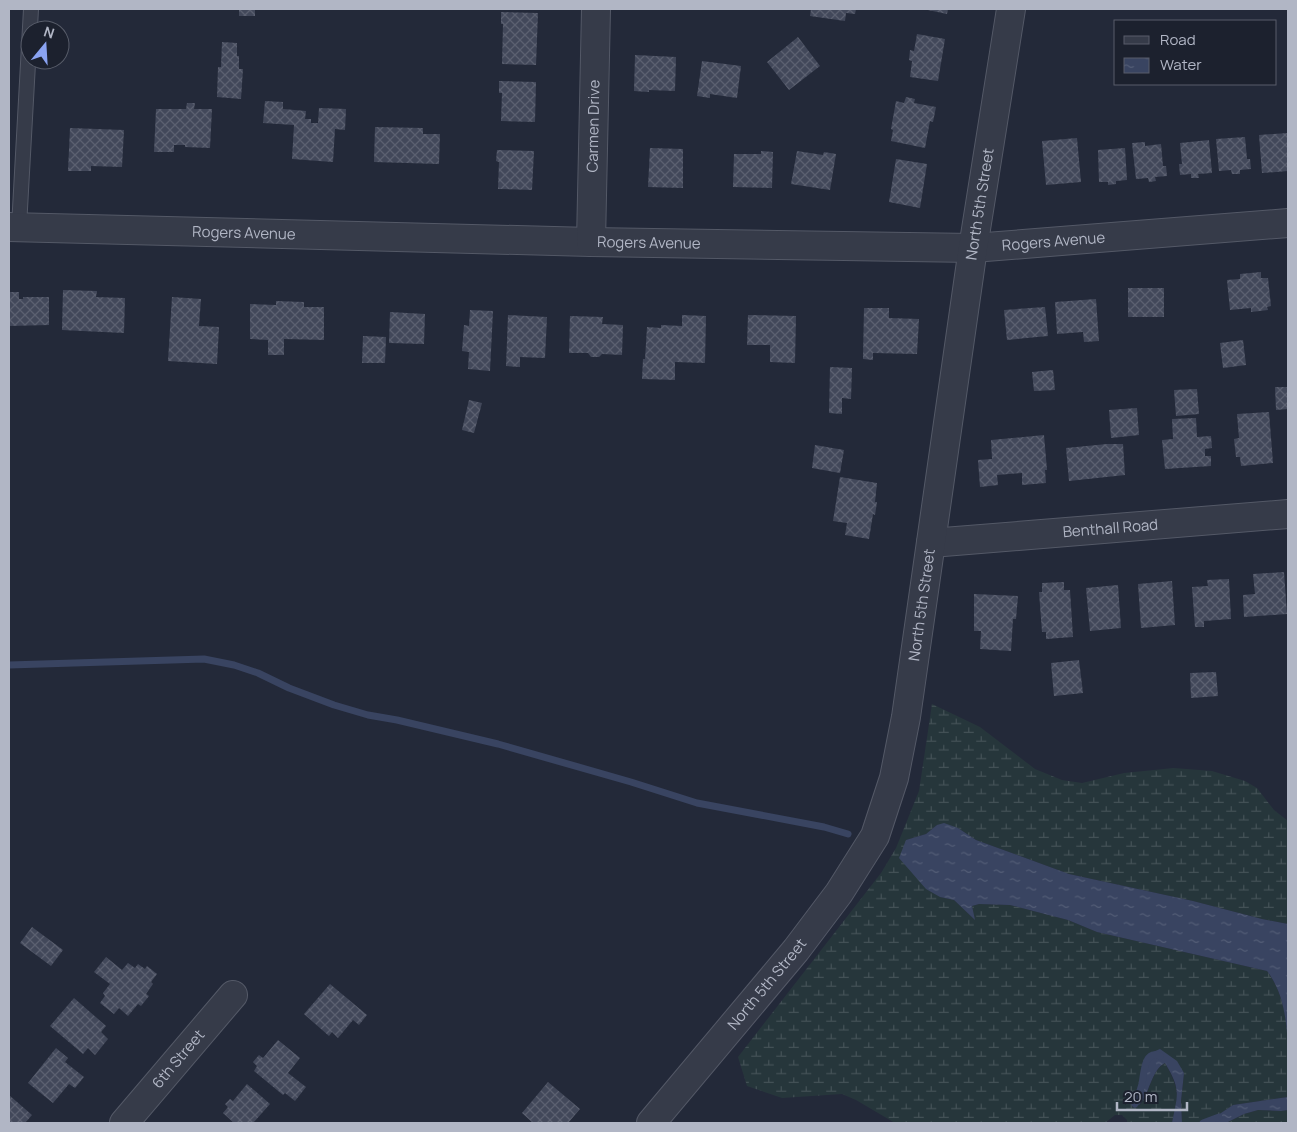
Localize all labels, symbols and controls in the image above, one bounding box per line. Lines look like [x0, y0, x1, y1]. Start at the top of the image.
north arrow [20, 20, 70, 70]
legend [1114, 20, 1277, 85]
text: N [41, 22, 57, 43]
text: Road [1160, 29, 1196, 50]
text: Water [1160, 54, 1202, 75]
street label: Carmen Drive [581, 79, 604, 173]
street label: North 5th Street [960, 146, 999, 261]
street label: Rogers Avenue [192, 221, 296, 244]
street label: Rogers Avenue [1001, 227, 1106, 256]
street label: Rogers Avenue [597, 231, 701, 254]
street label: Benthall Road [1062, 514, 1159, 542]
street label: North 5th Street [903, 547, 940, 662]
street label: North 5th Street [722, 934, 811, 1034]
street label: 6th Street [147, 1025, 209, 1093]
scale bar [1117, 1080, 1187, 1112]
text: 20 m [1124, 1086, 1157, 1107]

